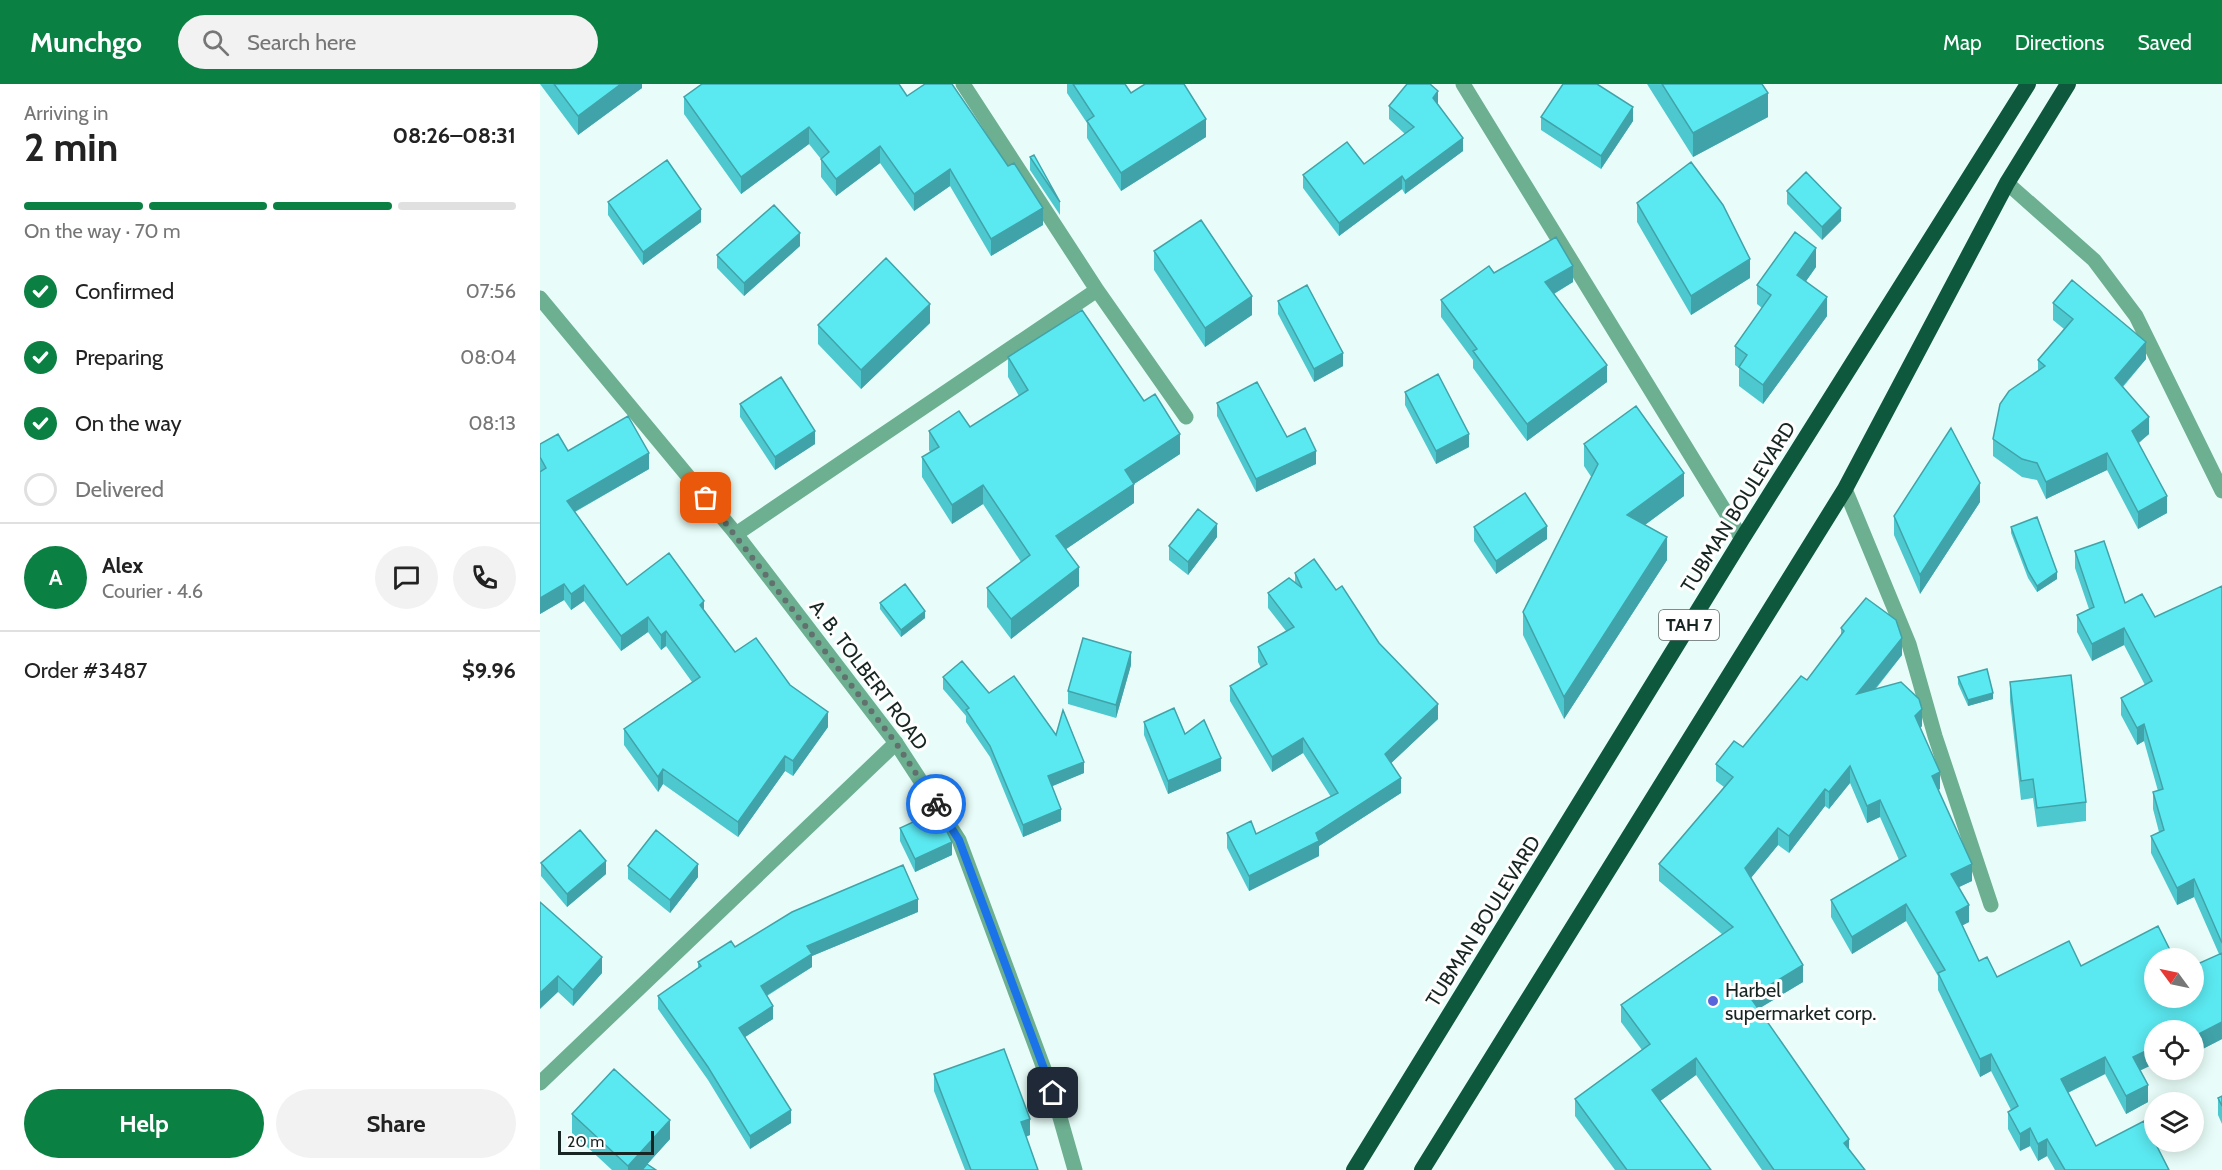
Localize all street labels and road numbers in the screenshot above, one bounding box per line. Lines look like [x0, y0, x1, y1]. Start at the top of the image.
street label: TUBMAN BOULEVARD [1676, 417, 1800, 597]
street label: A. B. TOLBERT ROAD [805, 595, 933, 755]
road number: TAH 7 [1659, 610, 1719, 640]
street label: TUBMAN BOULEVARD [1421, 831, 1545, 1011]

